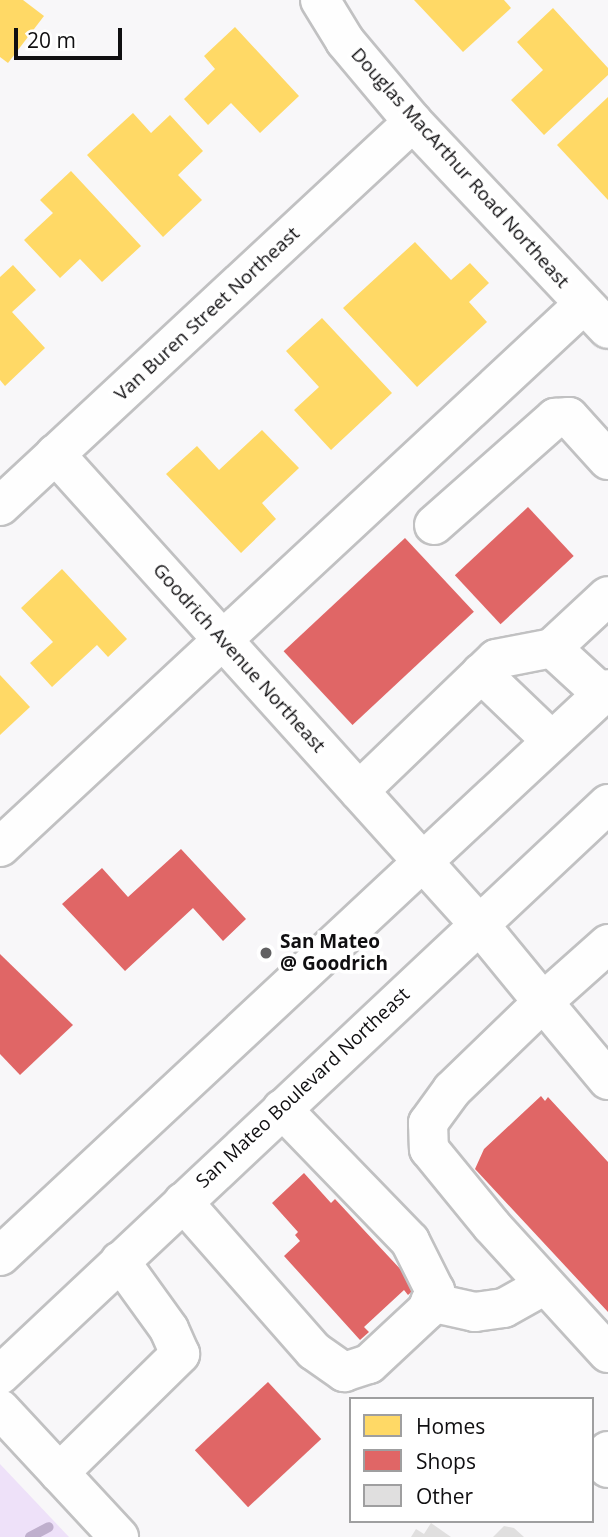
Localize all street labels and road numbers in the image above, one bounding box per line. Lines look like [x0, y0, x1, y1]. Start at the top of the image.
street label: Douglas MacArthur Road Northeast [346, 43, 574, 293]
street label: Van Buren Street Northeast [110, 222, 304, 406]
street label: Goodrich Avenue Northeast [148, 559, 330, 757]
street label: San Mateo Boulevard Northeast [192, 983, 414, 1193]

